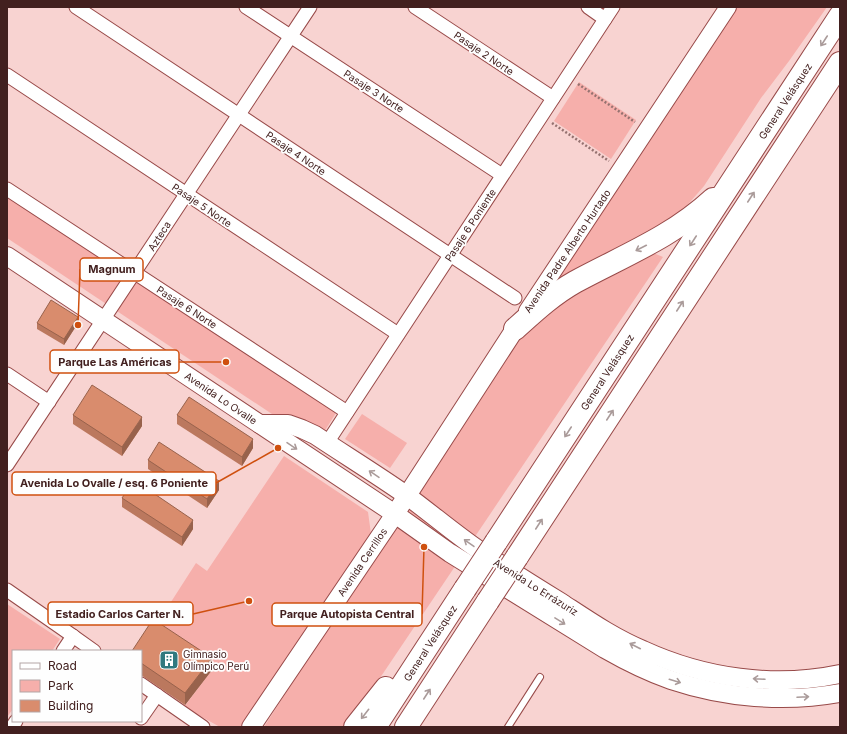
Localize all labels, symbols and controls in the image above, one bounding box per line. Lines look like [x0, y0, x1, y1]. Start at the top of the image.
street label: Pasaje 2 Norte [452, 29, 516, 77]
one-way arrow [820, 35, 828, 46]
street label: General Velásquez [756, 61, 814, 141]
street label: Pasaje 3 Norte [342, 67, 407, 115]
street label: Pasaje 4 Norte [264, 129, 328, 178]
street label: Pasaje 5 Norte [170, 181, 234, 229]
street label: Pasaje 6 Poniente [442, 186, 498, 264]
street label: Avenida Padre Alberto Hurtado [521, 187, 613, 315]
one-way arrow [748, 191, 756, 203]
street label: Azteca [145, 219, 173, 253]
one-way arrow [689, 235, 697, 246]
one-way arrow [635, 245, 647, 252]
callout: Magnum [80, 258, 143, 281]
text: Magnum [88, 262, 136, 276]
street label: Pasaje 6 Norte [155, 283, 220, 331]
one-way arrow [677, 300, 685, 312]
street label: General Velásquez [578, 332, 636, 412]
callout: Parque Las Américas [50, 350, 179, 373]
text: Parque Las Américas [58, 355, 172, 369]
street label: Avenida Lo Ovalle [183, 369, 259, 427]
one-way arrow [606, 409, 614, 421]
one-way arrow [564, 426, 572, 437]
one-way arrow [287, 441, 298, 450]
one-way arrow [369, 470, 380, 478]
callout: Avenida Lo Ovalle / esq. 6 Poniente [12, 472, 216, 495]
text: Avenida Lo Ovalle / esq. 6 Poniente [20, 476, 208, 490]
one-way arrow [535, 518, 543, 530]
street label: Avenida Cerrillos [335, 526, 389, 598]
one-way arrow [464, 539, 475, 547]
street label: Avenida Lo Errázuriz [492, 556, 580, 618]
callout: Estadio Carlos Carter N. [48, 602, 193, 625]
callout: Parque Autopista Central [272, 603, 422, 626]
street label: General Velásquez [401, 603, 459, 683]
text: Estadio Carlos Carter N. [55, 607, 185, 621]
text: Parque Autopista Central [280, 607, 414, 621]
one-way arrow [554, 618, 566, 626]
one-way arrow [629, 642, 641, 649]
place label: Gimnasio Olímpico Perú [183, 648, 249, 672]
building icon: Gimnasio Olímpico Perú [158, 649, 180, 671]
legend [12, 650, 142, 722]
text: Road [48, 658, 77, 673]
one-way arrow [753, 675, 766, 683]
text: Park [48, 678, 74, 693]
one-way arrow [668, 678, 681, 685]
one-way arrow [423, 689, 431, 700]
one-way arrow [796, 694, 809, 701]
text: Building [48, 698, 93, 713]
one-way arrow [360, 708, 369, 719]

